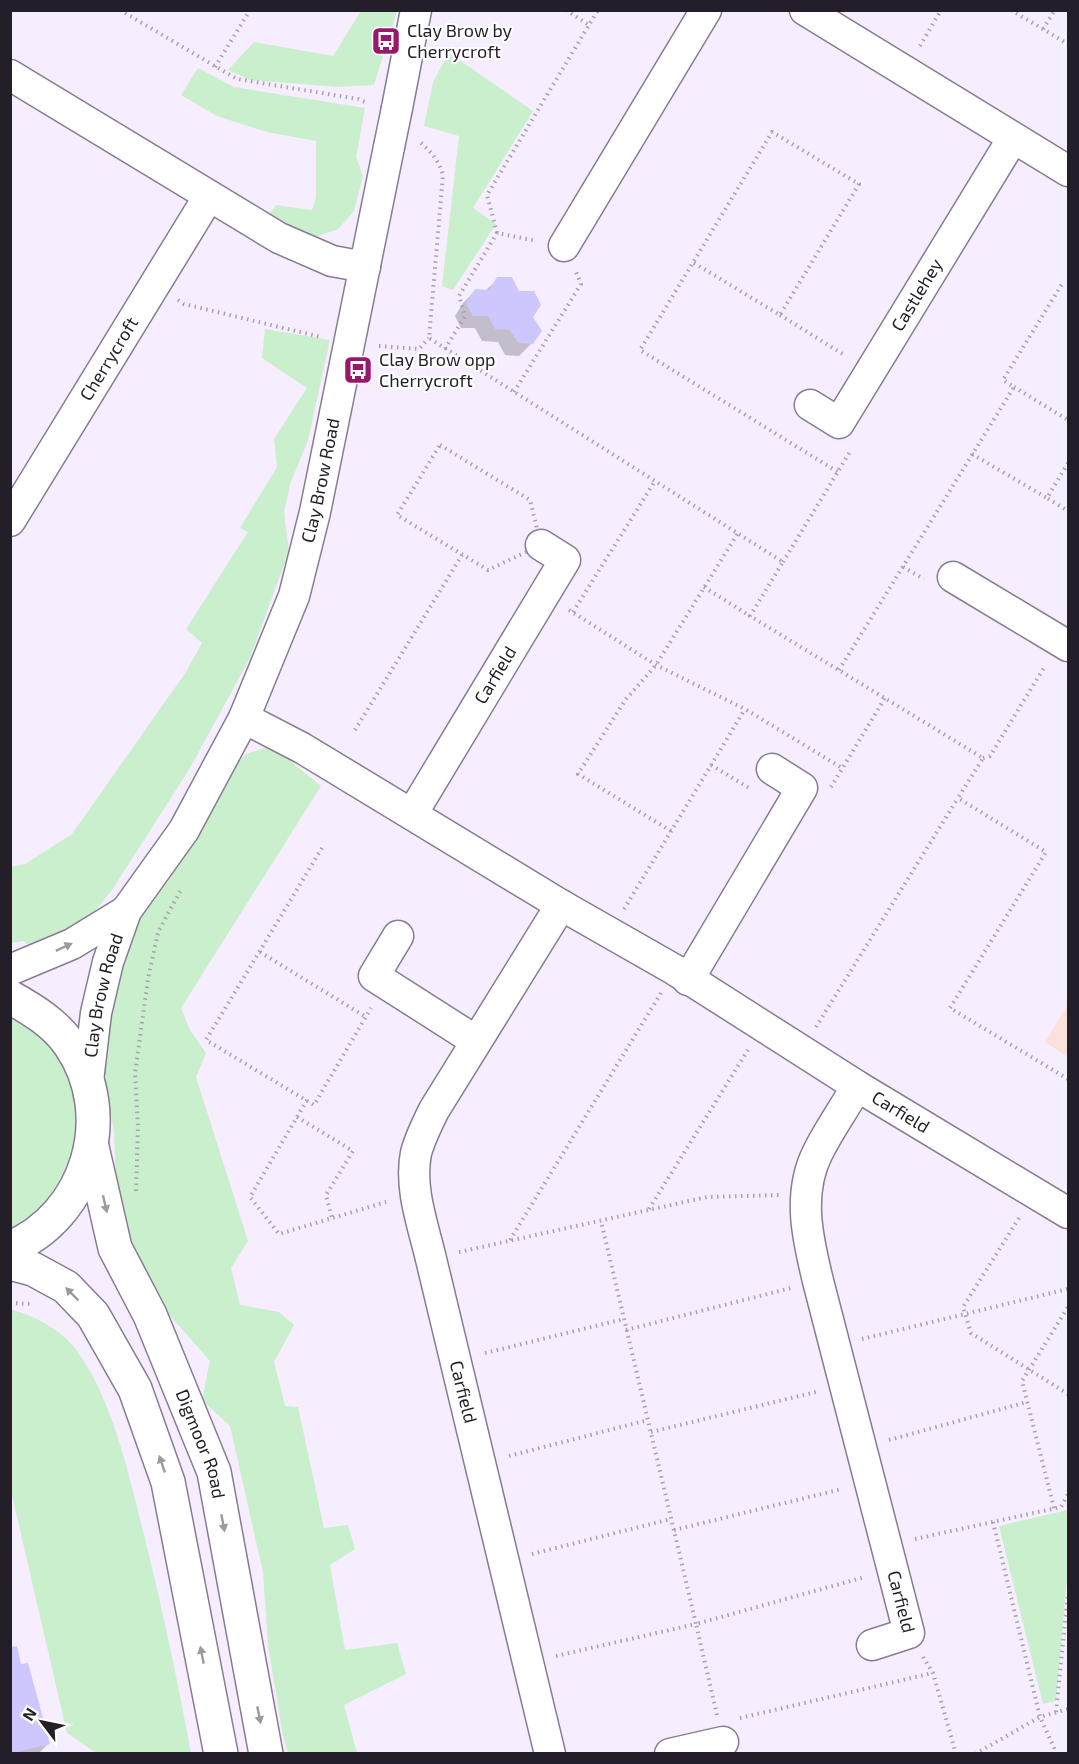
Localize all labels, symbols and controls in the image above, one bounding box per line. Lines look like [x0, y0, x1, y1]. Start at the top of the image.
place label: Clay Brow by Cherrycroft [407, 19, 513, 62]
bus stop icon: Clay Brow by Cherrycroft [370, 25, 402, 57]
street label: Castlehey [886, 254, 947, 335]
street label: Cherrycroft [74, 313, 142, 404]
place label: Clay Brow opp Cherrycroft [379, 348, 496, 391]
bus stop icon: Clay Brow opp Cherrycroft [342, 354, 374, 386]
street label: Clay Brow Road [296, 416, 344, 545]
street label: Carfield [469, 642, 521, 708]
street label: Clay Brow Road [79, 930, 127, 1059]
one-way arrow [56, 942, 73, 951]
street label: Carfield [868, 1085, 934, 1137]
one-way arrow [101, 1195, 110, 1214]
one-way arrow [65, 1287, 79, 1301]
street label: Carfield [446, 1358, 482, 1425]
street label: Digmoor Road [171, 1386, 231, 1500]
one-way arrow [156, 1455, 166, 1473]
one-way arrow [219, 1514, 228, 1533]
street label: Carfield [883, 1568, 921, 1635]
one-way arrow [197, 1645, 206, 1664]
north arrow [12, 1692, 72, 1752]
text: N [18, 1704, 40, 1724]
one-way arrow [255, 1706, 264, 1725]

